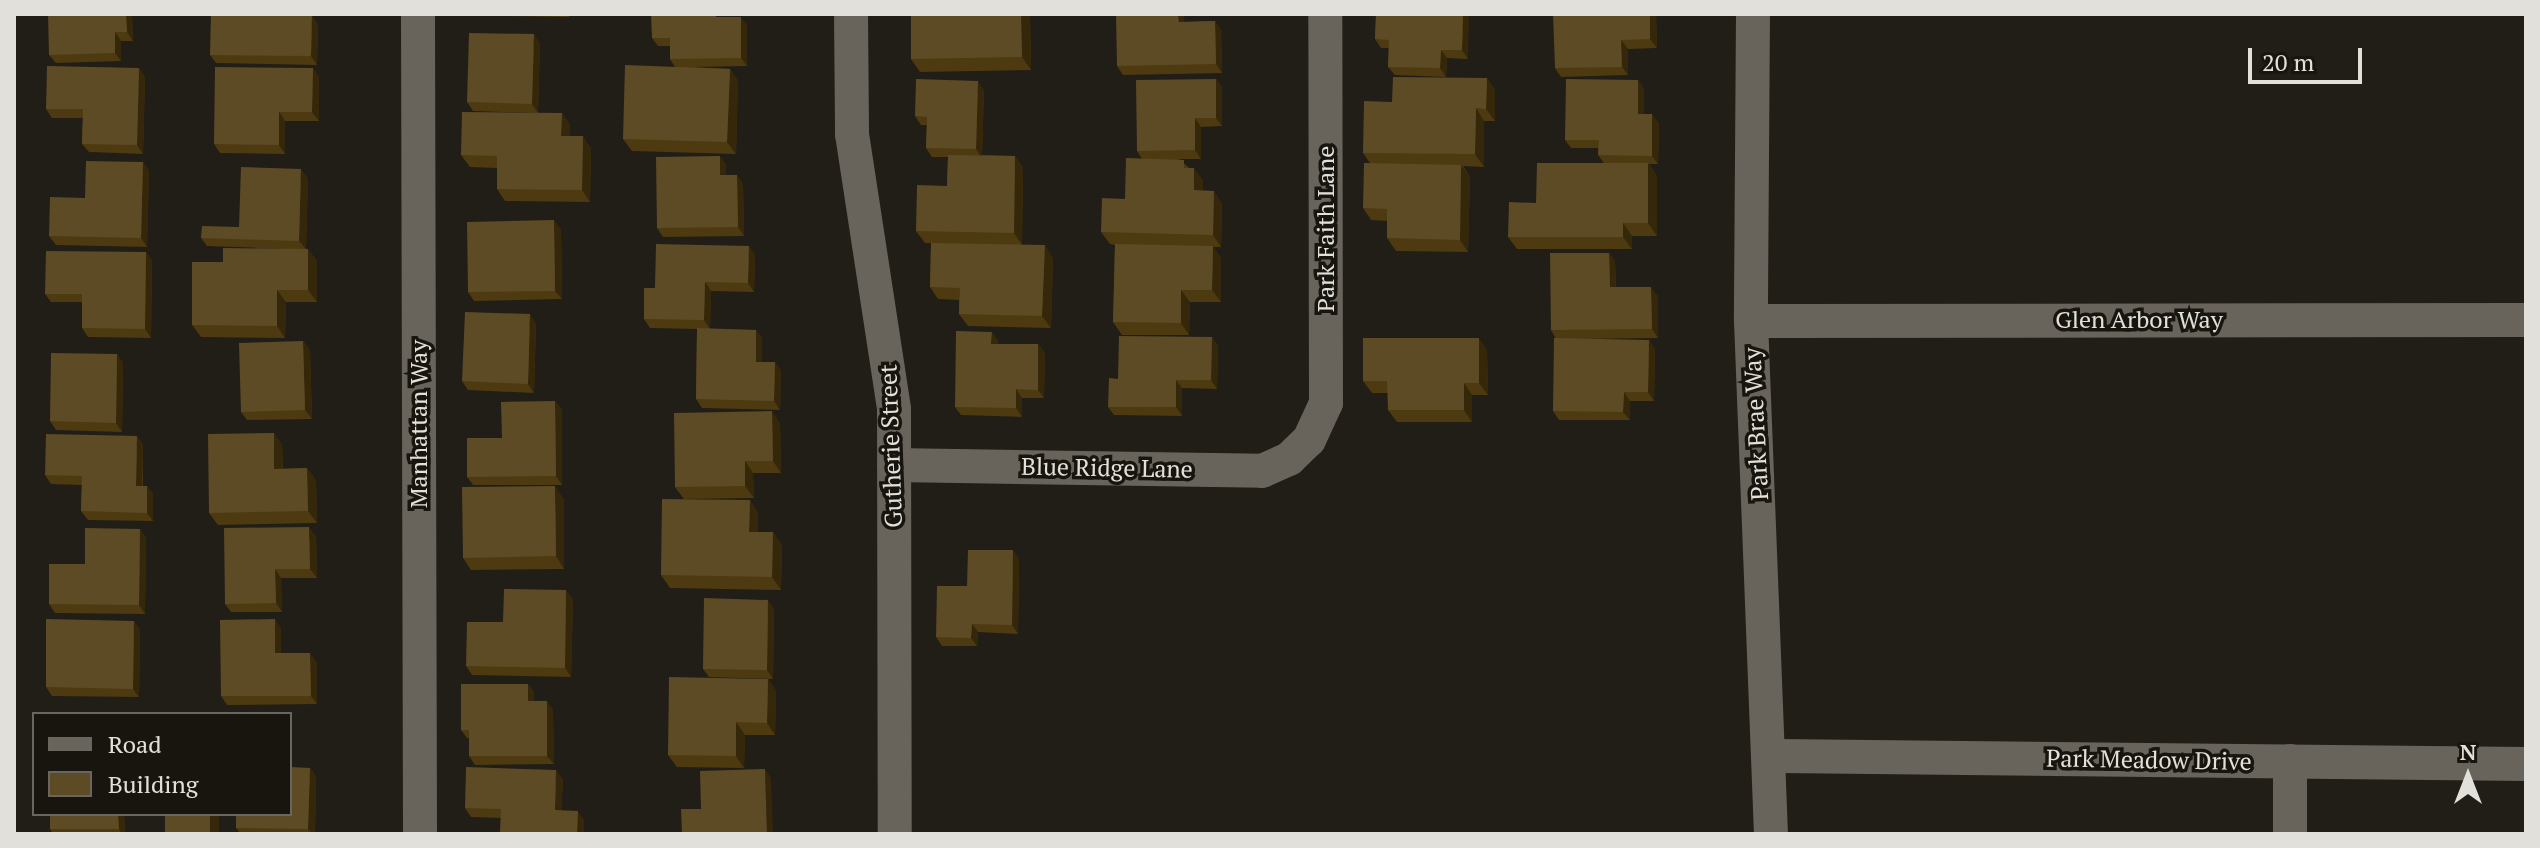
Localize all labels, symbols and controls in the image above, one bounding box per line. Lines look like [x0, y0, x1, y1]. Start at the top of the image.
scale bar [2252, 32, 2366, 82]
text: 20 m [2262, 46, 2314, 78]
street label: Park Faith Lane [1312, 146, 1340, 312]
street label: Glen Arbor Way [2055, 306, 2223, 334]
street label: Manhattan Way [405, 340, 433, 508]
street label: Park Brae Way [1738, 347, 1774, 501]
street label: Gutherie Street [874, 364, 908, 528]
street label: Blue Ridge Lane [1021, 452, 1193, 484]
legend [32, 712, 292, 816]
text: Road [108, 728, 162, 760]
north arrow [2428, 736, 2508, 816]
text: N [2460, 737, 2476, 766]
street label: Park Meadow Drive [2046, 744, 2252, 776]
text: Building [108, 768, 198, 800]

